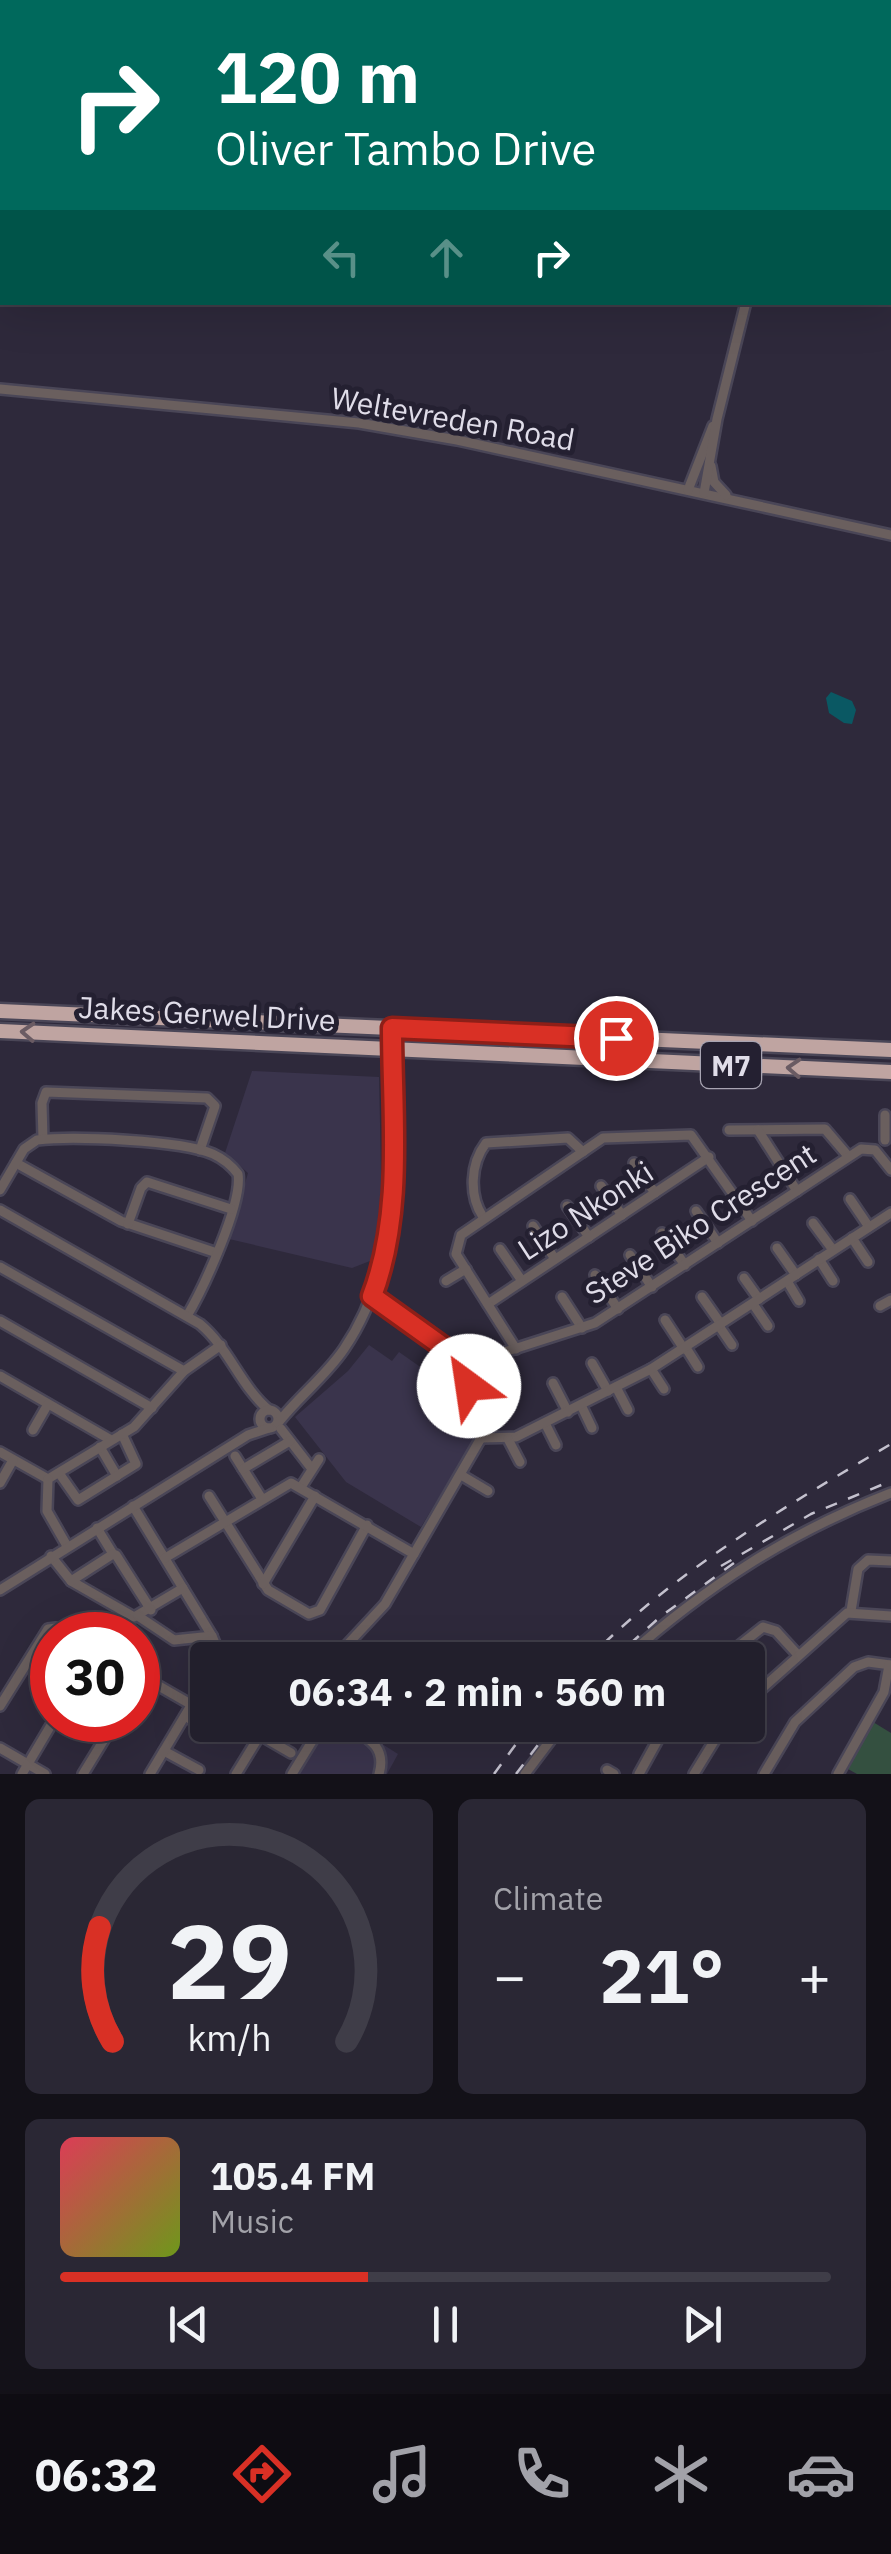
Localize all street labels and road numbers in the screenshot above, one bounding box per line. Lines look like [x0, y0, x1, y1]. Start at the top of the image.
street label: Weltevreden Road [328, 377, 578, 459]
street label: Jakes Gerwel Drive [77, 987, 337, 1039]
road number: M7 [701, 1042, 761, 1088]
street label: Steve Biko Crescent [577, 1134, 823, 1312]
street label: Lizo Nkonki [510, 1152, 660, 1268]

